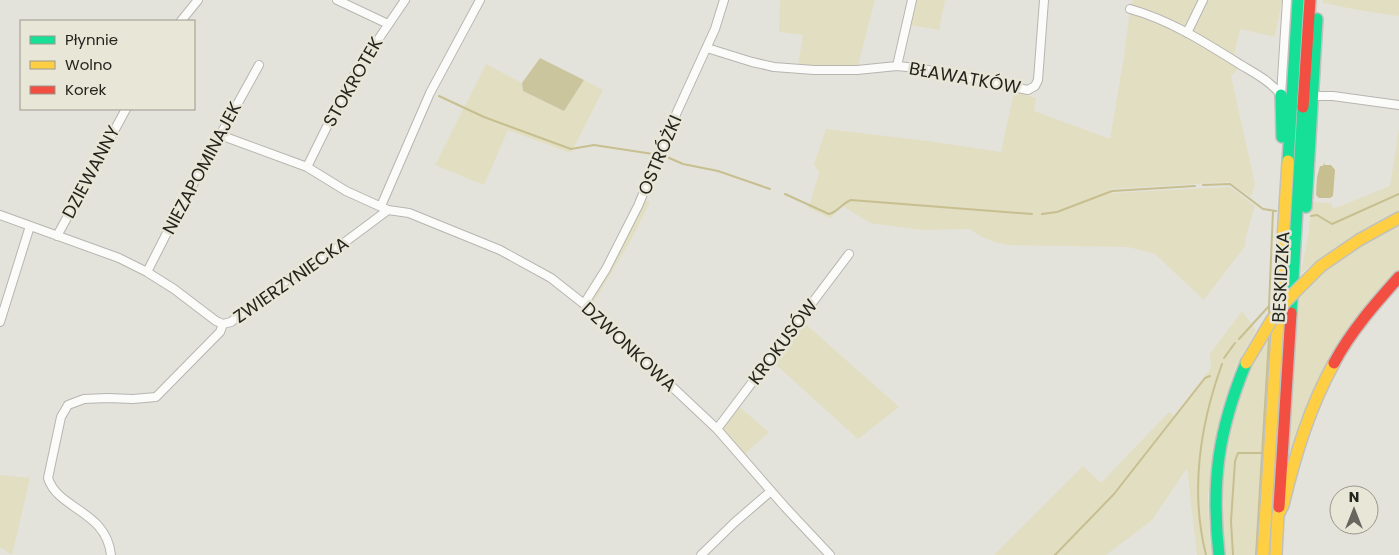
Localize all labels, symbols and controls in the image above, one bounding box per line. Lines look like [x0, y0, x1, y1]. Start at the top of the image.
legend [20, 20, 195, 110]
text: Płynnie [65, 29, 118, 50]
street label: STOKROTEK [317, 32, 389, 131]
text: Wolno [65, 54, 112, 75]
street label: BŁAWATKÓW [907, 55, 1023, 100]
text: Korek [65, 79, 106, 100]
street label: NIEZAPOMINAJEK [156, 97, 247, 239]
street label: OSTRÓŻKI [632, 111, 688, 199]
street label: DZIEWANNY [56, 121, 126, 223]
street label: ZWIERZYNIECKA [228, 231, 353, 329]
street label: BESKIDZKA [1266, 231, 1295, 323]
street label: KROKUSÓW [742, 293, 823, 390]
street label: DZWONKOWA [576, 296, 682, 397]
north arrow [1329, 485, 1379, 535]
text: N [1349, 487, 1359, 507]

